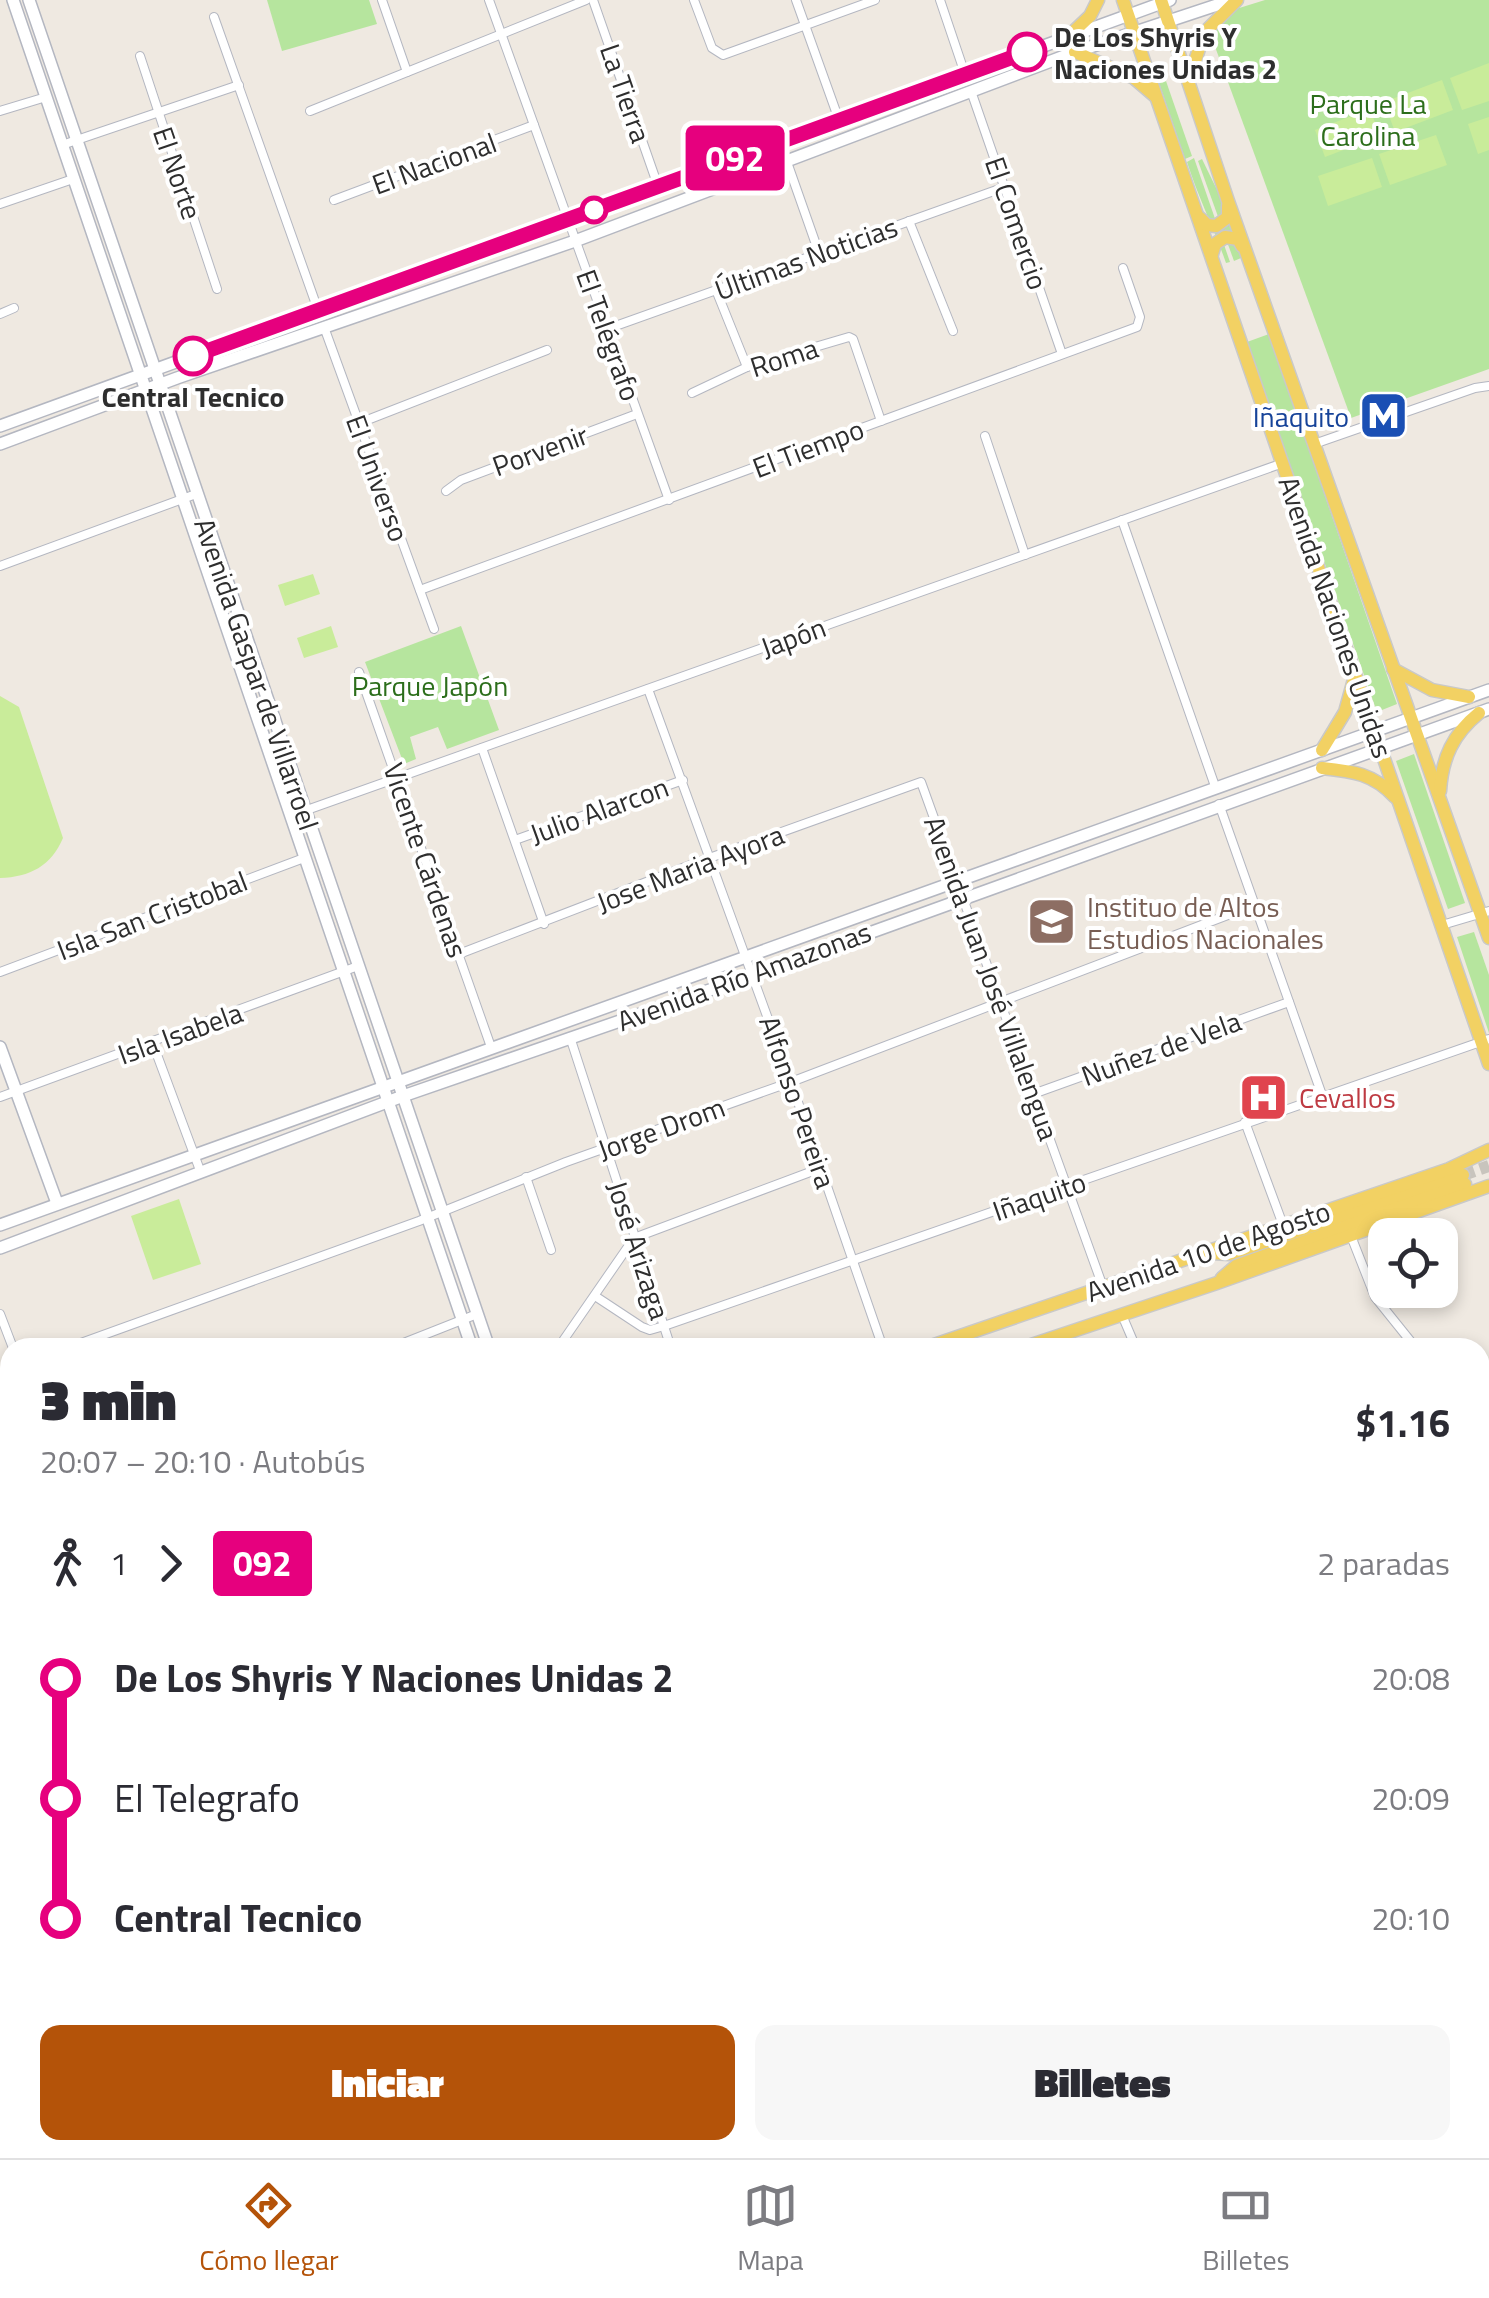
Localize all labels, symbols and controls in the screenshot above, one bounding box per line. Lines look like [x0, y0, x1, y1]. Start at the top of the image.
place label: De Los Shyris Y Naciones Unidas 2 [1054, 15, 1277, 90]
marker: De Los Shyris Y Naciones Unidas 2 [1008, 33, 1046, 71]
street label: La Tierra [589, 38, 663, 148]
park label: Parque La Carolina [1309, 82, 1427, 157]
street label: El Norte [142, 121, 214, 225]
street label: El Nacional [366, 121, 502, 205]
line badge: 092 [678, 126, 792, 190]
text: 092 [706, 131, 764, 185]
street label: El Comercio [974, 151, 1060, 295]
unlabelled marker [581, 197, 607, 223]
street label: Últimas Noticias [708, 205, 904, 311]
street label: El Telégrafo [565, 263, 653, 407]
street label: Roma [744, 326, 824, 388]
marker: Central Tecnico [174, 337, 212, 375]
place label: Central Tecnico [102, 375, 284, 418]
metro station icon: Iñaquito [1358, 390, 1410, 442]
place label: Iñaquito [1253, 395, 1349, 438]
street label: El Tiempo [746, 407, 870, 489]
street label: El Universo [335, 409, 421, 547]
street label: Porvenir [486, 413, 594, 487]
street label: Avenida Naciones Unidas [1268, 470, 1404, 764]
street label: Avenida Gaspar de Villarroel [183, 512, 331, 836]
street label: Japón [754, 605, 832, 669]
park label: Parque Japón [352, 664, 508, 707]
street label: Vicente Cárdenas [373, 757, 479, 963]
street label: Julio Alarcon [524, 765, 674, 855]
street label: Avenida Juan José Villalengua [913, 810, 1071, 1146]
street label: Jose Maria Ayora [590, 813, 790, 923]
street label: Isla San Cristobal [51, 859, 253, 971]
place label: Instituo de Altos Estudios Nacionales [1087, 885, 1324, 960]
school or university icon: Instituo de Altos Estudios Nacionales [1026, 896, 1078, 948]
street label: Avenida Río Amazonas [611, 910, 877, 1042]
street label: Isla Isabela [112, 991, 248, 1075]
street label: Nuñez de Vela [1075, 999, 1247, 1097]
street label: Alfonso Pereira [748, 1010, 848, 1194]
hospital icon: Cevallos [1238, 1071, 1290, 1123]
place label: Cevallos [1299, 1076, 1396, 1119]
street label: Jorge Drom [591, 1085, 731, 1171]
street label: Iñaquito [986, 1160, 1092, 1232]
street label: José Arizaga [596, 1175, 682, 1325]
street label: Avenida 10 de Agosto [1080, 1189, 1336, 1313]
map controls [1368, 1218, 1458, 1308]
button: locate [1368, 1218, 1458, 1308]
text: 3 min [40, 1358, 177, 1441]
text: $1.16 [1355, 1394, 1450, 1452]
text: 20:07 – 20:10 · Autobús [40, 1437, 365, 1485]
icon: walk [40, 1536, 95, 1591]
icon: forward [143, 1536, 198, 1591]
text: 092 [233, 1536, 292, 1590]
text: 1 [110, 1539, 128, 1587]
text: 2 paradas [1317, 1539, 1450, 1587]
text: De Los Shyris Y Naciones Unidas 2 [114, 1649, 673, 1707]
text: 20:08 [1371, 1654, 1450, 1702]
text: El Telegrafo [114, 1769, 300, 1827]
text: 20:09 [1371, 1774, 1450, 1822]
text: Central Tecnico [114, 1889, 362, 1947]
text: 20:10 [1371, 1894, 1450, 1942]
button: Iniciar [40, 2025, 735, 2140]
button: Billetes [755, 2025, 1450, 2140]
tab: Cómo llegar [199, 2178, 339, 2281]
tab: Mapa [737, 2178, 804, 2281]
tab: Billetes [1202, 2178, 1290, 2281]

